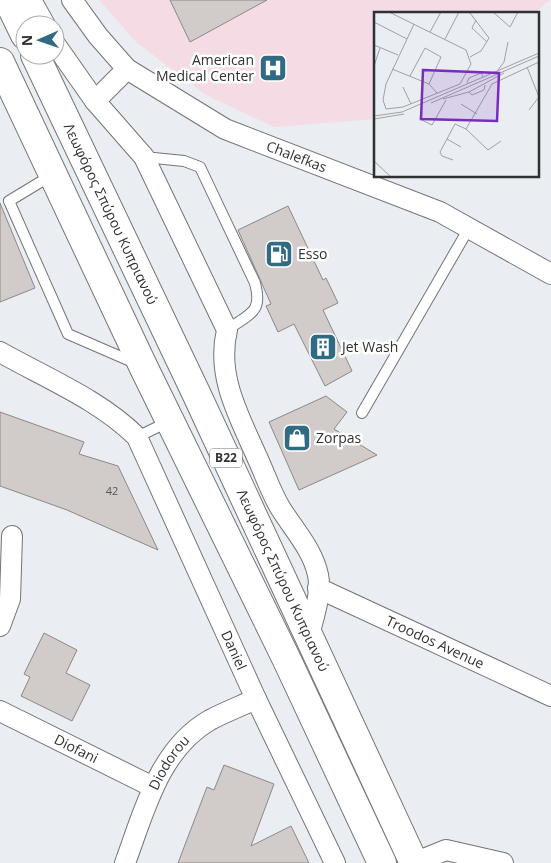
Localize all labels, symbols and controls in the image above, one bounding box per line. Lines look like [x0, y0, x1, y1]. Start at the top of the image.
inset map [374, 12, 538, 178]
north arrow [15, 15, 65, 65]
text: N [17, 34, 36, 46]
place label: American Medical Center [156, 50, 254, 85]
hospital icon: American Medical Center [258, 53, 288, 83]
street label: Λεωφόρος Σπύρου Κυπριανού [60, 120, 162, 308]
street label: Chalefkas [264, 136, 330, 177]
fuel station icon: Esso [264, 239, 294, 269]
place label: Esso [298, 244, 328, 263]
building icon: Jet Wash [308, 332, 338, 362]
place label: Jet Wash [340, 337, 398, 356]
shop icon: Zorpas [282, 423, 312, 453]
place label: Zorpas [316, 428, 362, 447]
road number: B22 [210, 448, 242, 468]
house number: 42 [106, 483, 118, 498]
street label: Λεωφόρος Σπύρου Κυπριανού [233, 486, 334, 674]
street label: Troodos Avenue [383, 611, 488, 673]
street label: Daniel [217, 627, 252, 673]
street label: Diofani [51, 729, 102, 767]
street label: Diodorou [144, 731, 193, 793]

